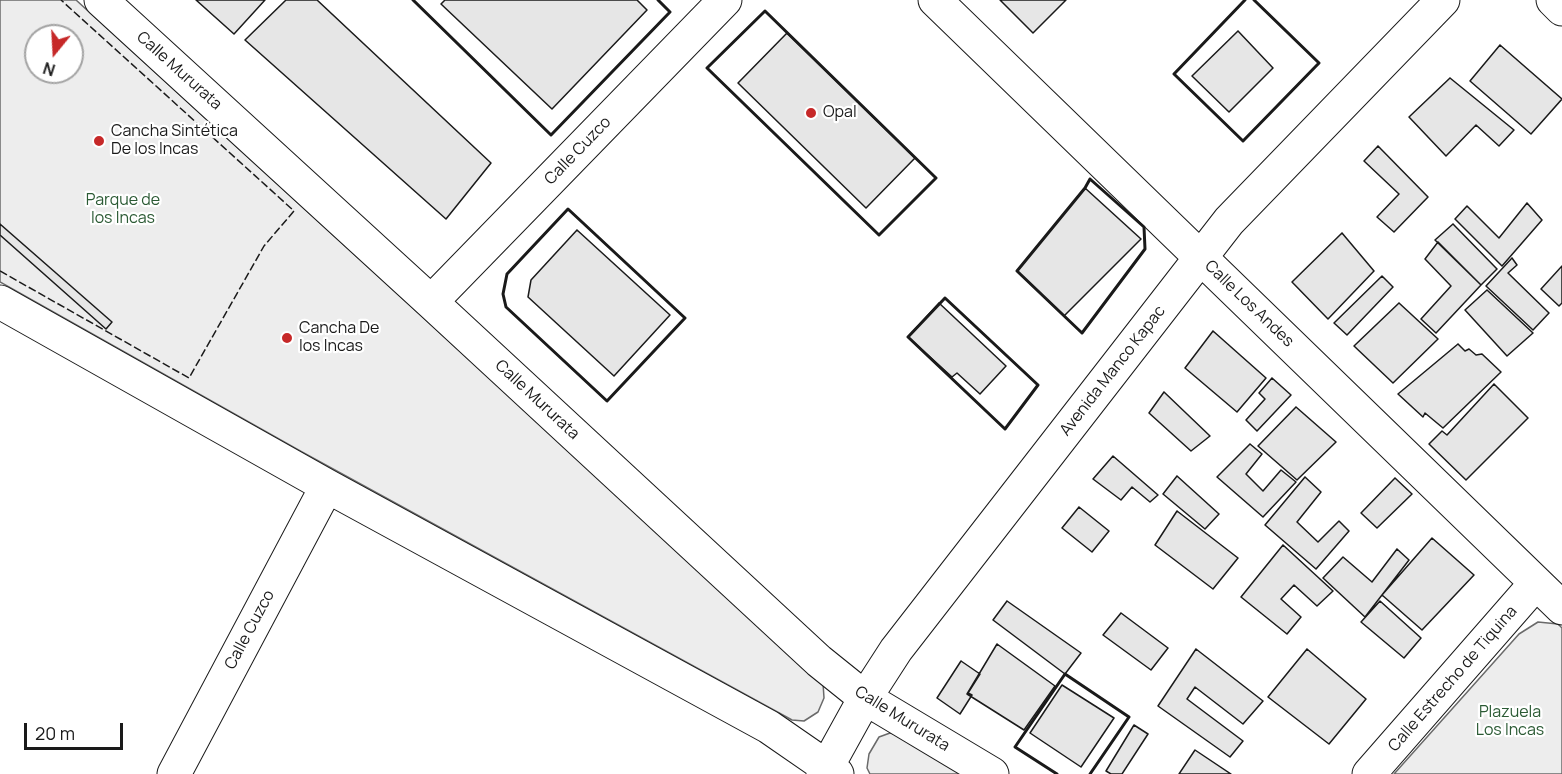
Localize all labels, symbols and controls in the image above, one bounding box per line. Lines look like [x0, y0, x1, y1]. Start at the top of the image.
north arrow [24, 24, 84, 84]
street label: Calle Mururata [132, 28, 226, 114]
text: N [40, 57, 58, 81]
place label: Opal [823, 103, 857, 123]
marker: Opal [804, 106, 818, 120]
street label: Calle Cuzco [541, 113, 615, 189]
place label: Cancha Sintética De los Incas [111, 122, 238, 160]
marker: Cancha Sintética De los Incas [92, 134, 106, 148]
park label: Parque de los Incas [86, 191, 160, 229]
street label: Calle Los Andes [1200, 257, 1298, 351]
street label: Avenida Manco Kapac [1056, 302, 1170, 440]
place label: Cancha De los Incas [299, 319, 379, 357]
marker: Cancha De los Incas [280, 331, 294, 345]
street label: Calle Mururata [491, 356, 583, 444]
street label: Calle Cuzco [221, 587, 279, 673]
street label: Calle Estrecho de Tiquina [1385, 602, 1521, 756]
street label: Calle Mururata [851, 682, 953, 756]
park label: Plazuela Los Incas [1476, 703, 1544, 741]
scale bar [27, 711, 126, 749]
text: 20 m [35, 721, 75, 745]

